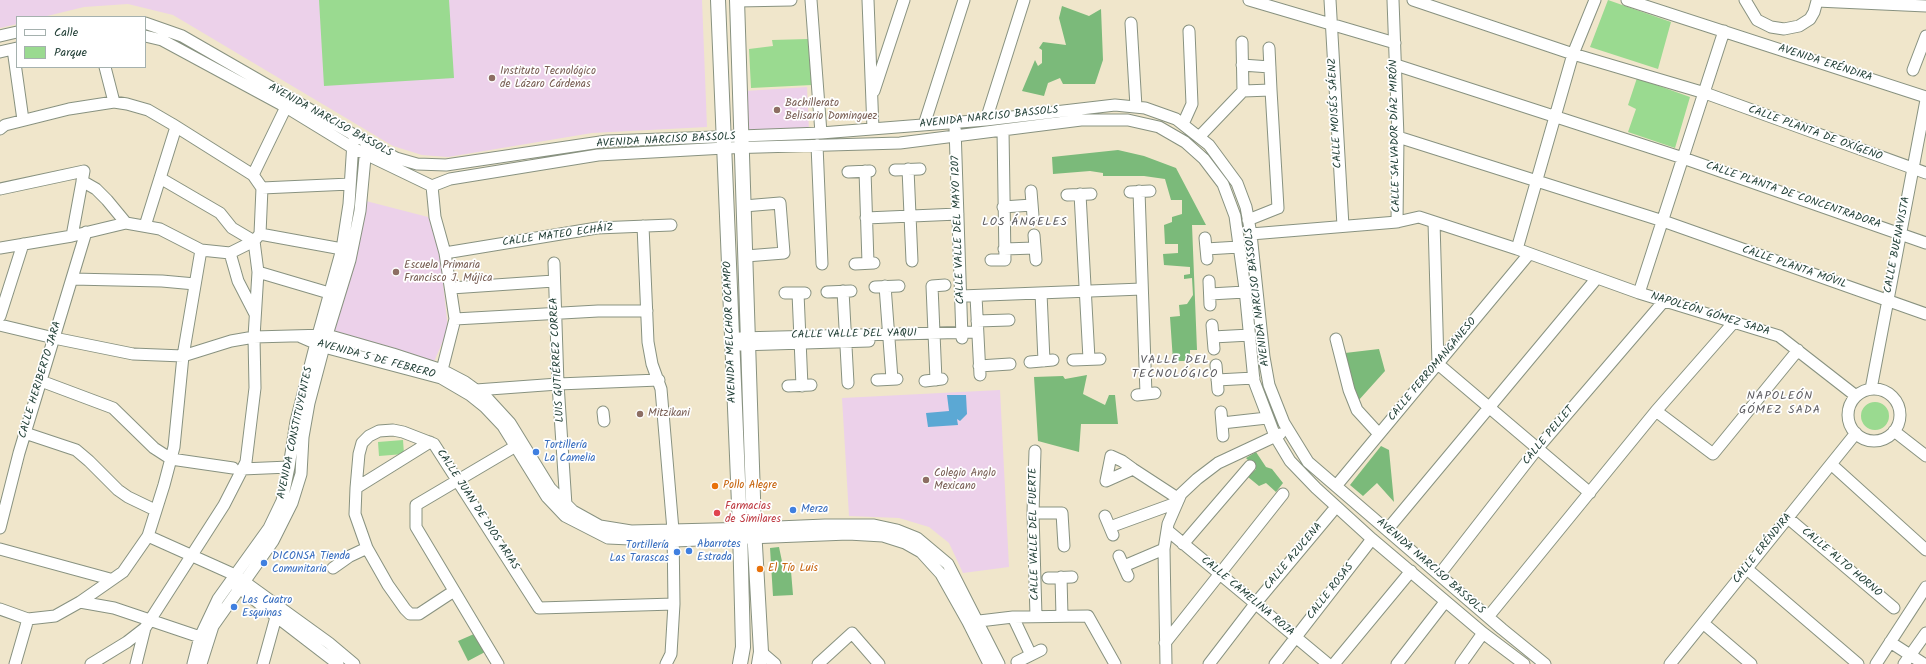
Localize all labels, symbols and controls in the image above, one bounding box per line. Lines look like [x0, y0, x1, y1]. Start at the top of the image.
legend [16, 16, 146, 68]
text: Calle [54, 23, 78, 42]
text: Parque [54, 43, 87, 62]
street label: AVENIDA ERÉNDIRA [1776, 43, 1874, 85]
street label: CALLE MOISÉS SÁENZ [1327, 57, 1345, 169]
street label: CALLE SALVADOR DÍAZ MIRÓN [1388, 59, 1404, 213]
place label: Instituto Tecnológico de Lázaro Cárdenas [500, 65, 596, 91]
marker: Instituto Tecnológico de Lázaro Cárdenas [487, 73, 497, 83]
street label: AVENIDA NARCISO BASSOLS [266, 81, 394, 161]
place label: Bachillerato Belisario Dominguez [785, 97, 877, 123]
street label: AVENIDA NARCISO BASSOLS [919, 104, 1059, 132]
street label: CALLE PLANTA DE OXÍGENO [1746, 104, 1884, 164]
marker: Bachillerato Belisario Dominguez [772, 105, 782, 115]
street label: AVENIDA NARCISO BASSOLS [596, 131, 736, 151]
street label: CALLE VALLE DEL MAYO 1207 [950, 155, 968, 305]
street label: CALLE PLANTA DE CONCENTRADORA [1704, 160, 1882, 232]
street label: CALLE BUENAVISTA [1882, 196, 1914, 294]
district label: LOS ÁNGELES [982, 216, 1068, 230]
street label: CALLE MATEO ECHÁIZ [501, 222, 615, 250]
street label: AVENIDA NARCISO BASSOLS [1243, 227, 1273, 367]
street label: CALLE PLANTA MÓVIL [1740, 244, 1848, 292]
place label: Escuela Primaria Francisco J. Mújica [404, 259, 492, 285]
street label: AVENIDA MELCHOR OCAMPO [722, 261, 740, 403]
marker: Escuela Primaria Francisco J. Mújica [391, 267, 401, 277]
street label: NAPOLEÓN GÓMEZ SADA [1649, 291, 1771, 339]
street label: LUIS GUTIÉRREZ CORREA [548, 297, 568, 423]
street label: CALLE FERROMANGANESO [1386, 316, 1480, 424]
street label: CALLE HERIBERTO JARA [17, 320, 65, 440]
street label: CALLE VALLE DEL YAQUI [791, 327, 917, 343]
street label: AVENIDA 5 DE FEBRERO [316, 338, 436, 382]
district label: VALLE DEL TECNOLÓGICO [1132, 354, 1218, 382]
street label: AVENIDA CONSTITUYENTES [276, 366, 316, 500]
district label: NAPOLEÓN GÓMEZ SADA [1739, 390, 1821, 418]
street label: CALLE PELLET [1521, 404, 1577, 468]
place label: Mitzikani [648, 407, 690, 421]
marker: Mitzikani [635, 409, 645, 419]
place label: Tortillería La Camelia [544, 439, 596, 465]
street label: CALLE JUAN DE DIOS ARIAS [433, 447, 521, 573]
marker: Tortillería La Camelia [531, 447, 541, 457]
place label: Colegio Anglo Mexicano [934, 467, 996, 493]
street label: CALLE VALLE DEL FUERTE [1027, 467, 1043, 601]
marker: Colegio Anglo Mexicano [921, 475, 931, 485]
place label: Pollo Alegre [723, 479, 777, 493]
marker: Pollo Alegre [710, 481, 720, 491]
place label: Farmacias de Similares [725, 500, 781, 526]
place label: Merza [801, 503, 828, 517]
marker: Merza [788, 505, 798, 515]
marker: Farmacias de Similares [712, 508, 722, 518]
street label: CALLE ERÉNDIRA [1731, 511, 1795, 587]
street label: AVENIDA NARCISO BASSOLS [1373, 516, 1487, 618]
street label: CALLE AZUCENA [1262, 521, 1326, 593]
street label: CALLE ALTO HORNO [1798, 526, 1884, 600]
place label: Abarrotes Estrada [697, 538, 741, 564]
place label: Tortillería Las Tarascas [609, 539, 669, 565]
marker: Abarrotes Estrada [684, 546, 694, 556]
marker: Tortillería Las Tarascas [672, 547, 682, 557]
place label: DICONSA Tienda Comunitaria [272, 550, 350, 576]
street label: CALLE CAMELINA ROJA [1198, 554, 1296, 640]
marker: DICONSA Tienda Comunitaria [259, 558, 269, 568]
street label: CALLE ROSAS [1305, 561, 1357, 623]
place label: El Tío Luis [768, 562, 818, 576]
marker: El Tío Luis [755, 564, 765, 574]
place label: Las Cuatro Esquinas [242, 594, 292, 620]
marker: Las Cuatro Esquinas [229, 602, 239, 612]

